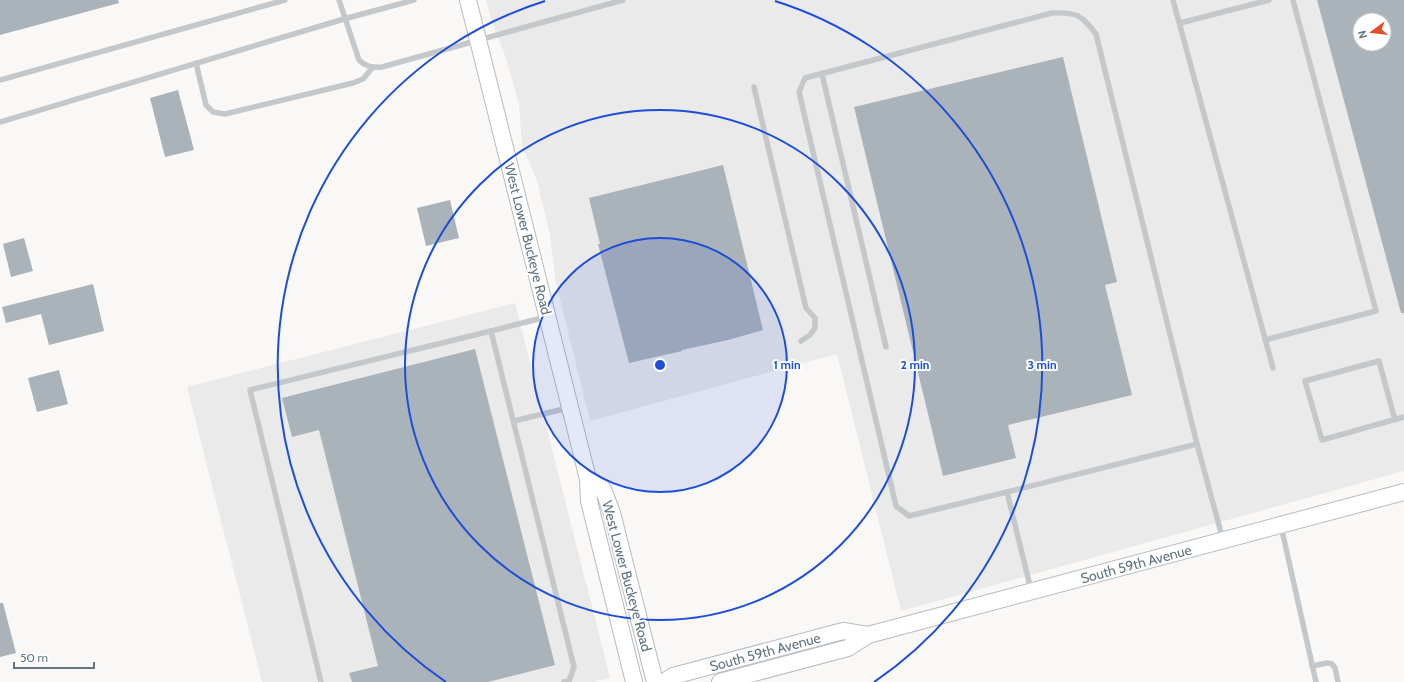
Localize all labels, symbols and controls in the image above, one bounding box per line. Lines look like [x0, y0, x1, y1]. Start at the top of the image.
north arrow [1352, 12, 1392, 52]
text: N [1355, 29, 1370, 40]
street label: West Lower Buckeye Road [500, 161, 556, 317]
text: 1 min [773, 357, 801, 372]
text: 2 min [901, 357, 929, 372]
text: 3 min [1027, 357, 1057, 372]
centre of rings [653, 358, 667, 372]
street label: West Lower Buckeye Road [598, 499, 656, 653]
street label: South 59th Avenue [1079, 541, 1193, 587]
street label: South 59th Avenue [708, 629, 822, 675]
scale bar [14, 644, 94, 670]
text: 50 m [20, 650, 48, 665]

